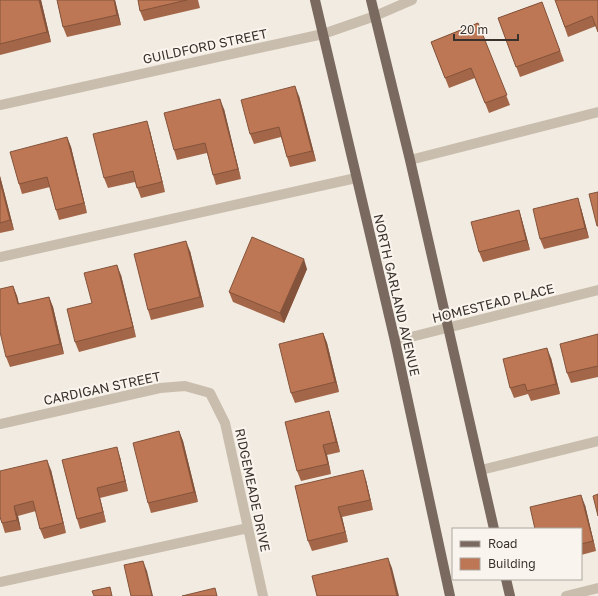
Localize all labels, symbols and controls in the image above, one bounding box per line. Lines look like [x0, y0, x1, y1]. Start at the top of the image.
scale bar [454, 16, 518, 42]
text: 20 m [460, 22, 488, 37]
street label: GUILDFORD STREET [141, 25, 269, 67]
street label: NORTH GARLAND AVENUE [371, 212, 423, 378]
street label: HOMESTEAD PLACE [430, 280, 556, 326]
street label: CARDIGAN STREET [42, 368, 162, 408]
street label: RIDGEMEADE DRIVE [232, 427, 274, 553]
legend [452, 528, 582, 580]
text: Road [488, 536, 517, 551]
text: Building [488, 556, 536, 571]

